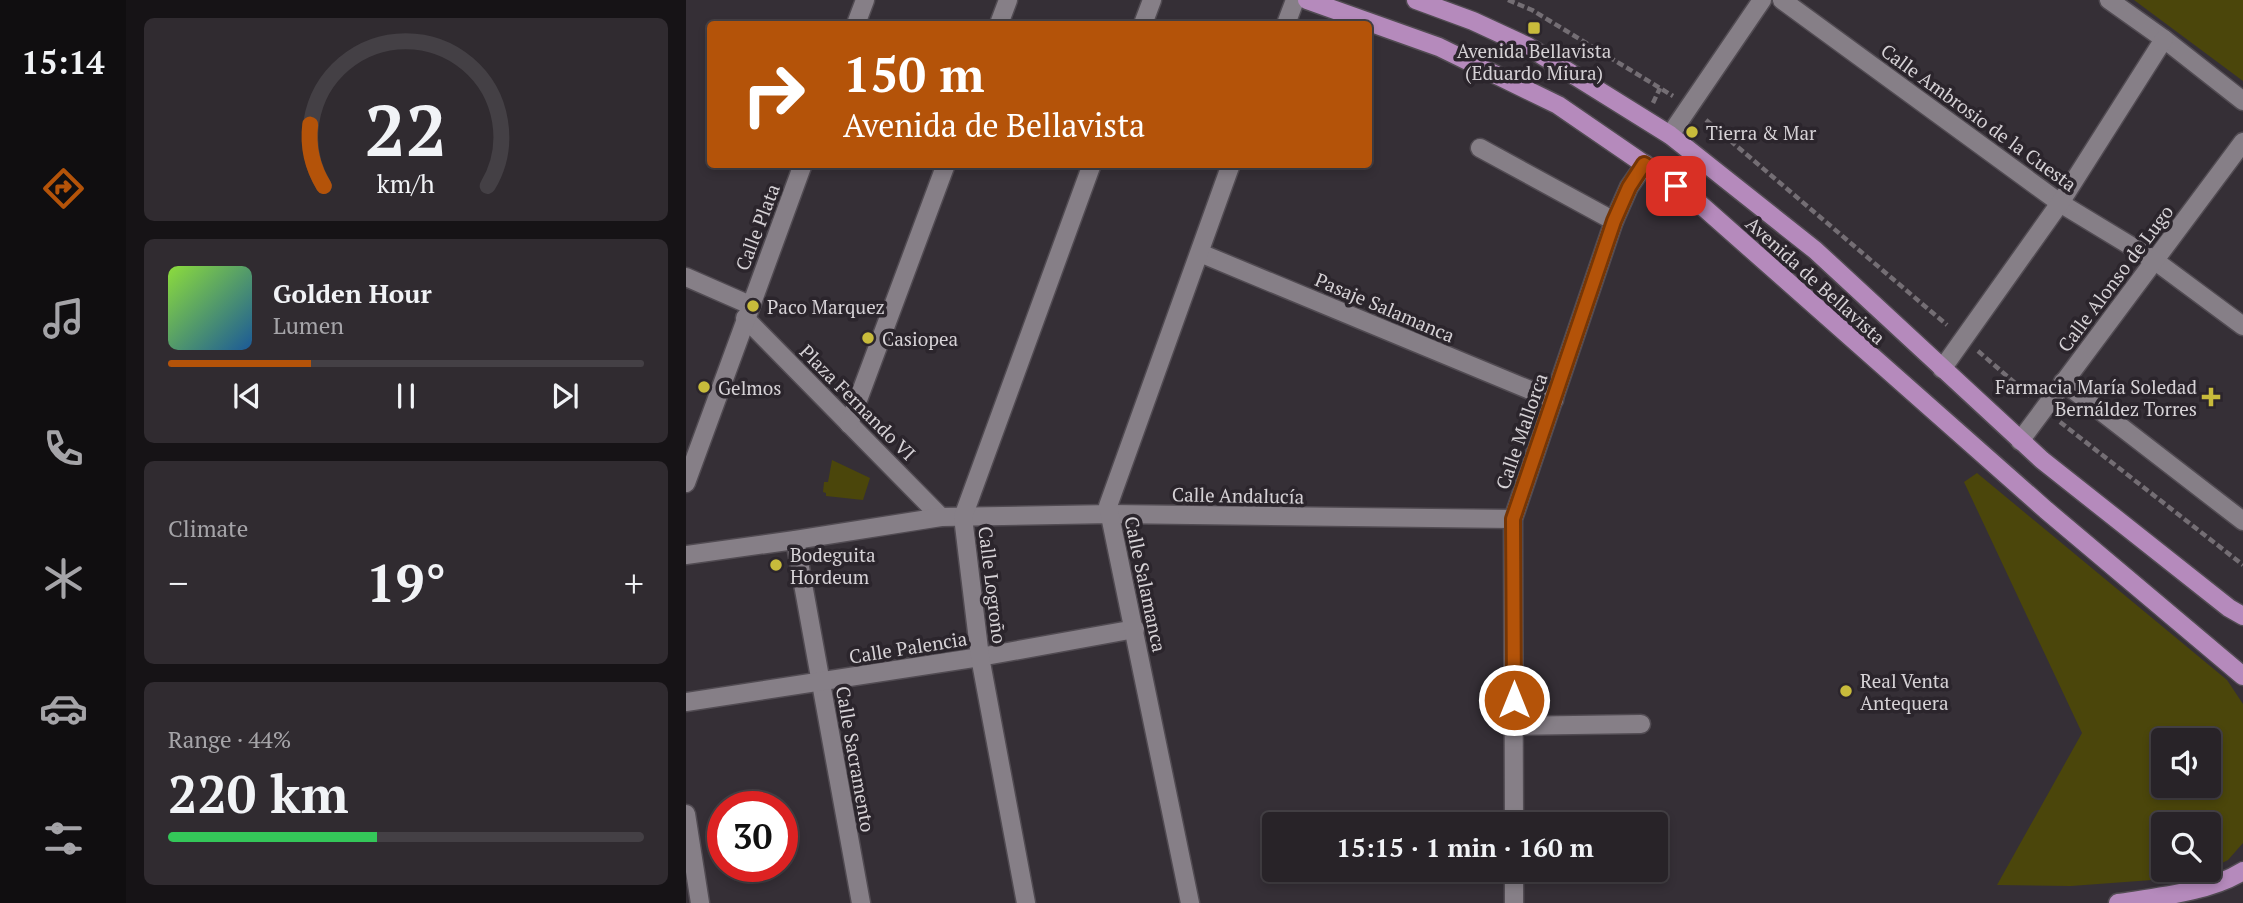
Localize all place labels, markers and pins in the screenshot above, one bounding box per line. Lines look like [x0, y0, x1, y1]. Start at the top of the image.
marker: Avenida Bellavista (Eduardo Miura) [1526, 20, 1542, 36]
place label: Avenida Bellavista (Eduardo Miura) [1457, 38, 1612, 85]
place label: Tierra & Mar [1706, 120, 1817, 145]
marker: Tierra & Mar [1684, 124, 1700, 140]
pin [1646, 156, 1706, 216]
place label: Paco Marquez [767, 294, 885, 319]
marker: Paco Marquez [745, 298, 761, 314]
place label: Casiopea [882, 326, 959, 351]
marker: Casiopea [860, 330, 876, 346]
place label: Farmacia María Soledad Bernáldez Torres [1995, 374, 2197, 421]
place label: Gelmos [718, 375, 781, 400]
marker: Gelmos [696, 379, 712, 395]
marker: Farmacia María Soledad Bernáldez Torres [2203, 389, 2219, 405]
place label: Bodeguita Hordeum [790, 542, 876, 589]
marker: Bodeguita Hordeum [768, 557, 784, 573]
place label: Real Venta Antequera [1860, 668, 1950, 715]
marker: Real Venta Antequera [1838, 683, 1854, 699]

